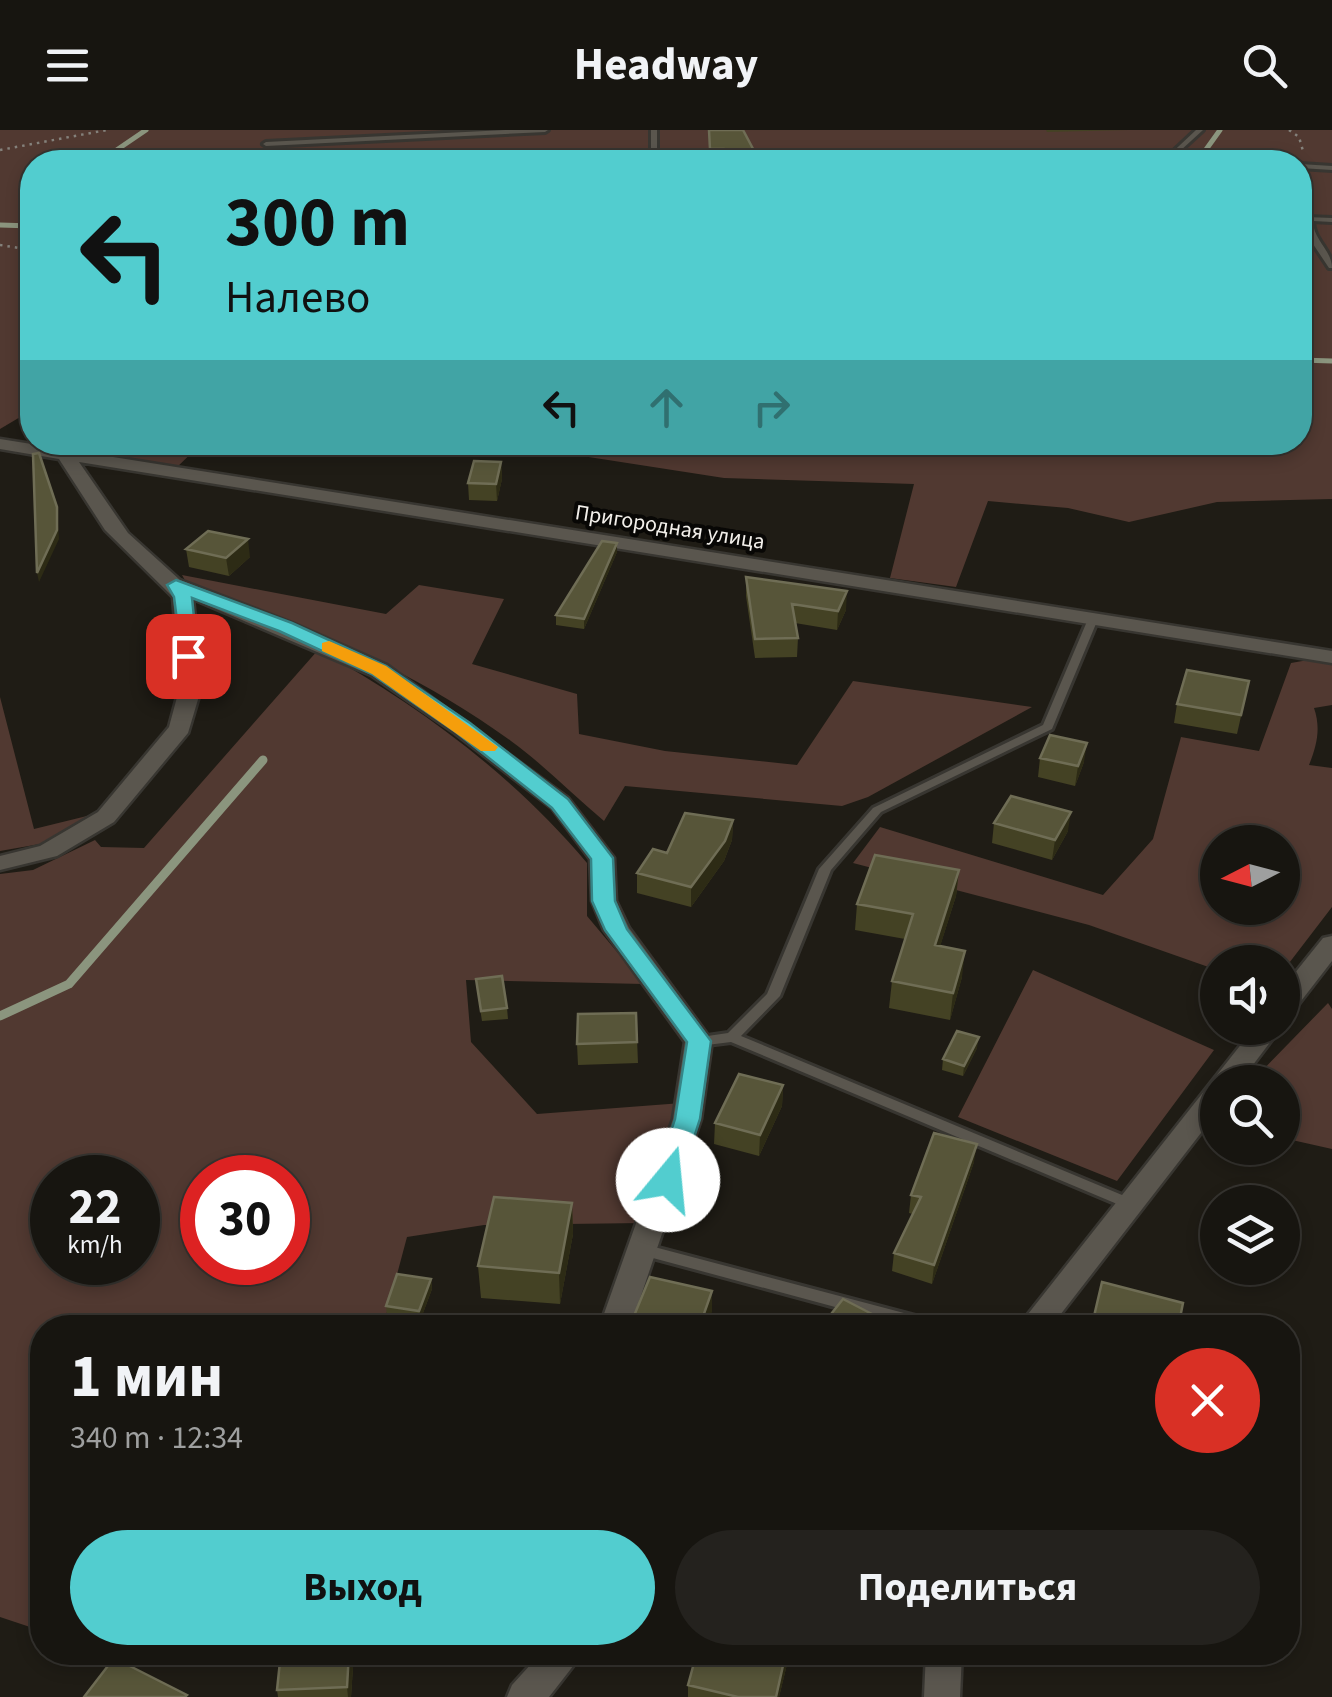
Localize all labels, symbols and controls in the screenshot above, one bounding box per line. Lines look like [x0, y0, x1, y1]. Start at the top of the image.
text: Headway [574, 33, 758, 97]
icon: menu [40, 38, 95, 93]
icon: search [1237, 38, 1292, 93]
text: 300 m [225, 173, 410, 273]
icon: left [60, 190, 190, 320]
text: Налево [225, 266, 371, 330]
icon: left [534, 380, 589, 435]
icon: ahead [639, 380, 694, 435]
icon: right [744, 380, 799, 435]
street label: Пригородная улица [573, 496, 767, 558]
pin [146, 614, 231, 699]
icon: arrive [161, 629, 216, 684]
north arrow [1200, 825, 1300, 925]
map controls [1200, 825, 1300, 1285]
button: sound [1200, 945, 1300, 1045]
button: search [1200, 1065, 1300, 1165]
position arrow [616, 1128, 720, 1232]
speed limit sign: 30 [180, 1155, 310, 1285]
text: 22 [69, 1172, 121, 1243]
button: layers [1200, 1185, 1300, 1285]
text: km/h [67, 1227, 123, 1263]
text: 1 мин [70, 1335, 223, 1420]
button: close [1155, 1348, 1260, 1453]
text: 340 m · 12:34 [70, 1415, 243, 1461]
button: Выход [70, 1530, 655, 1645]
button: Поделиться [675, 1530, 1260, 1645]

